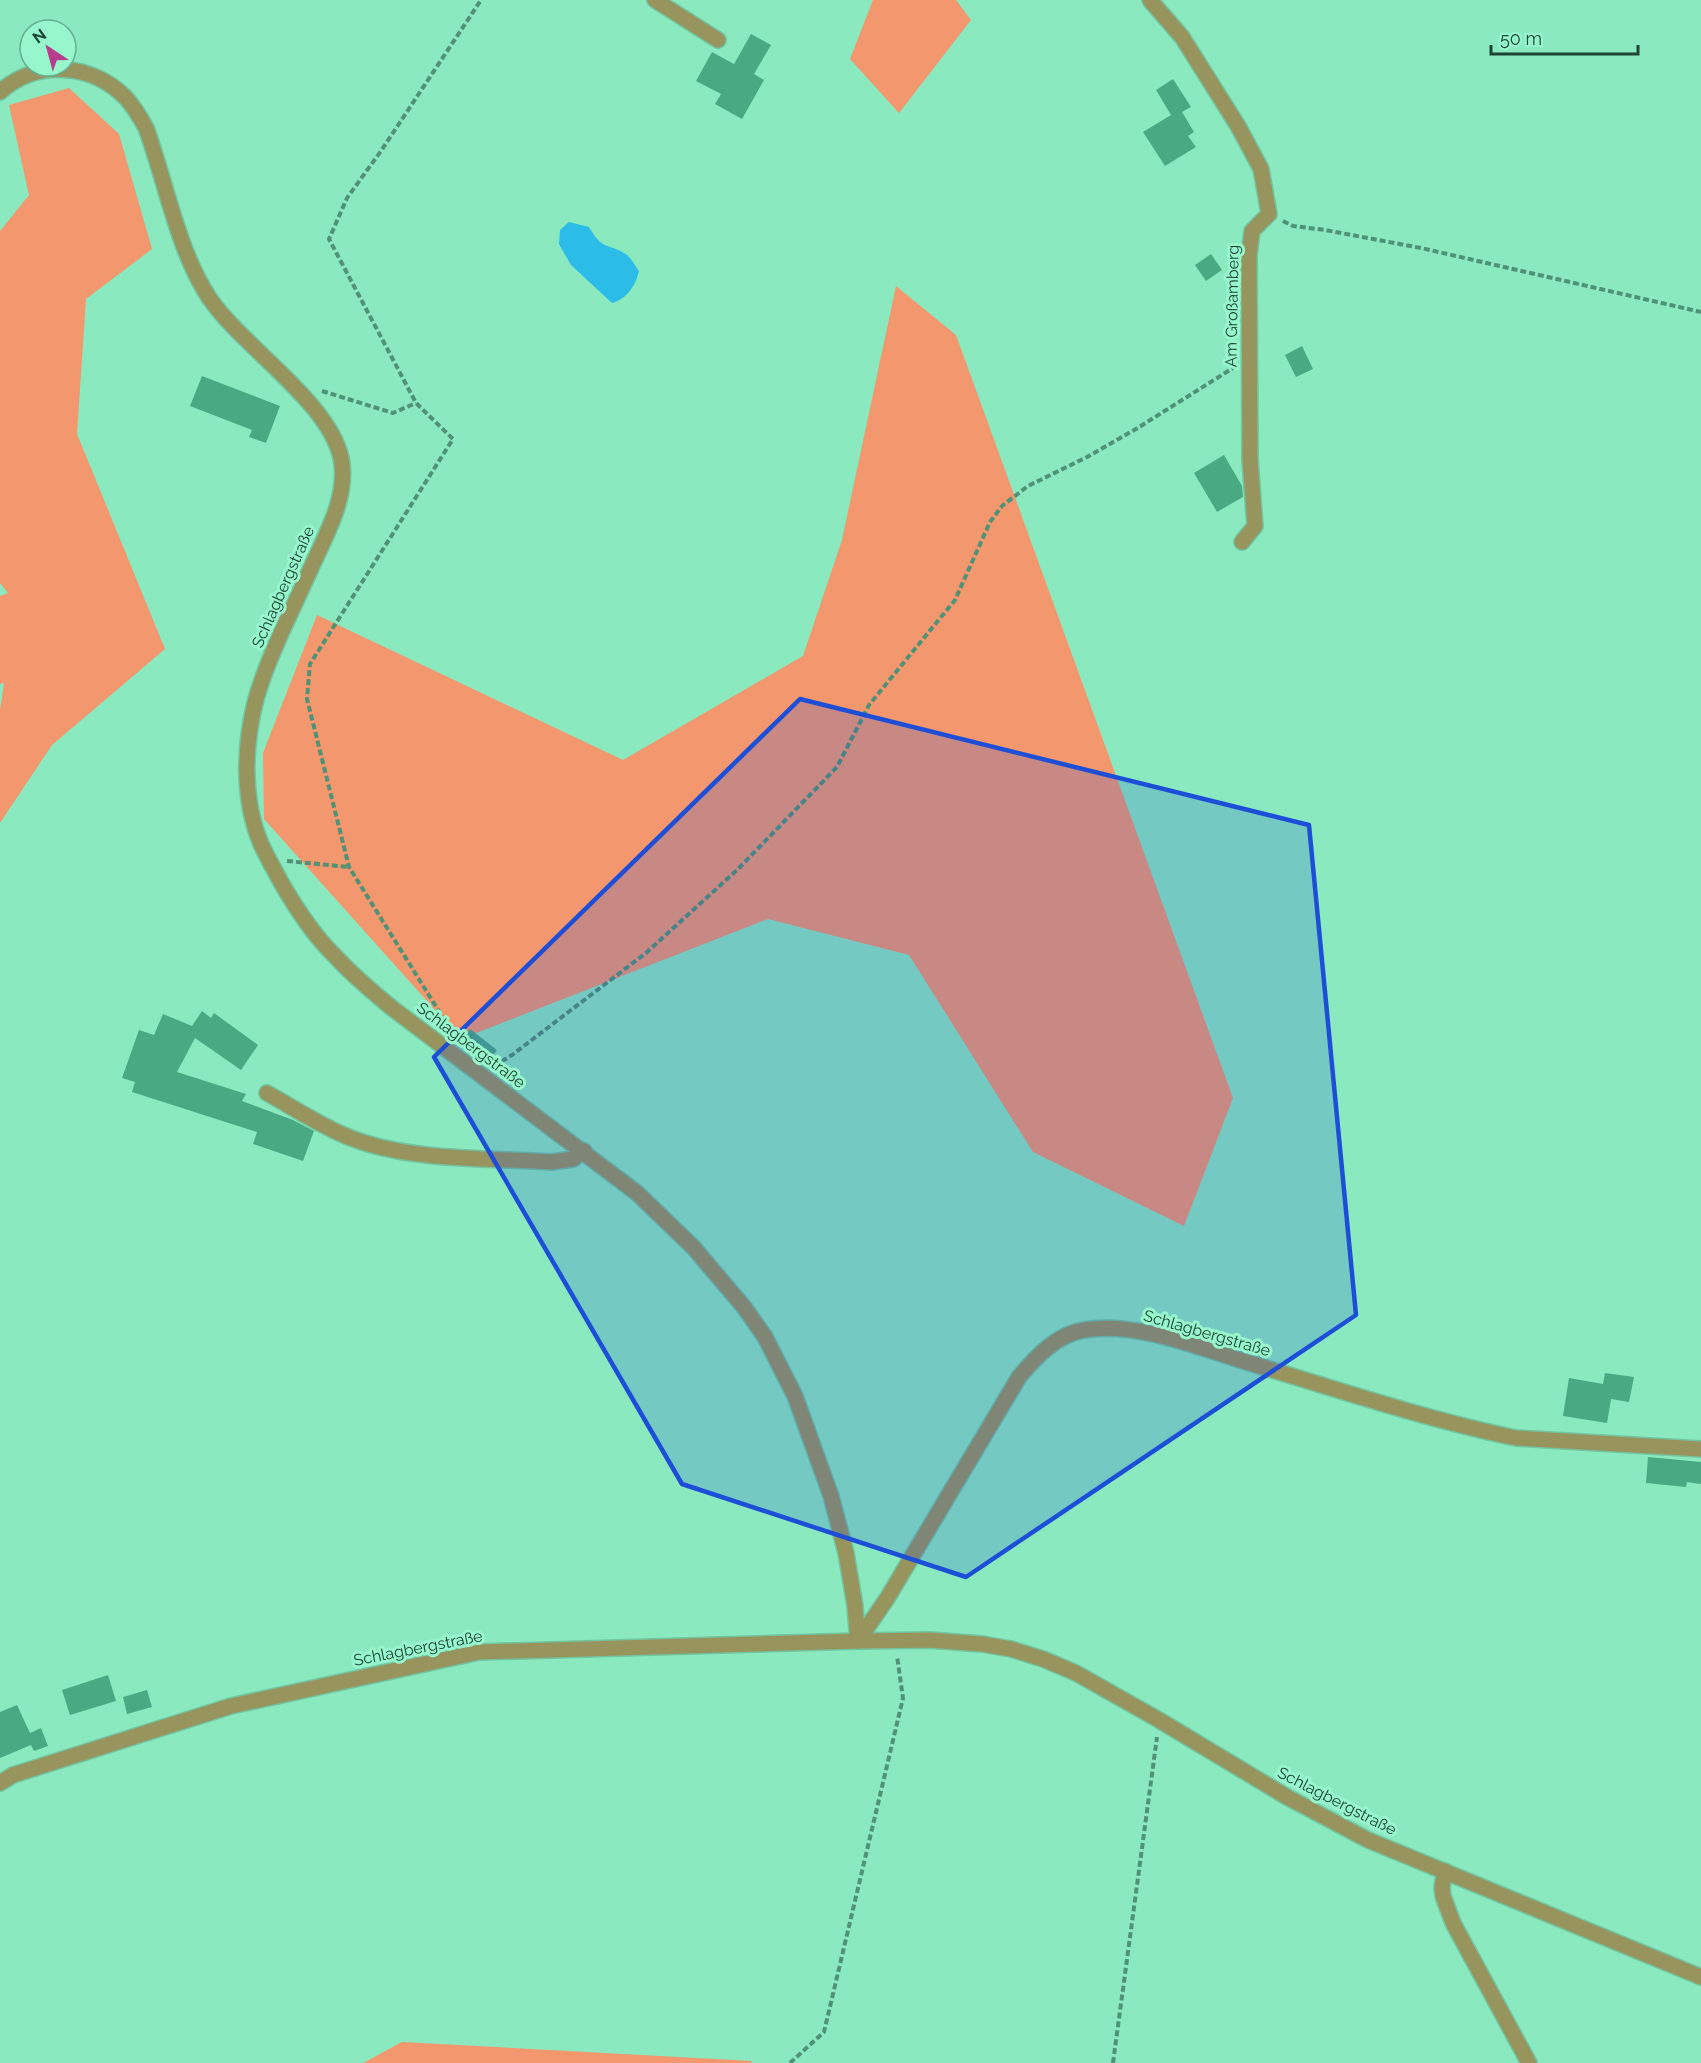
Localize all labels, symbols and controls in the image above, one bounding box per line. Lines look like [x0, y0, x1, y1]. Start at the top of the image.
north arrow [18, 18, 78, 78]
scale bar [1491, 18, 1638, 56]
text: N [29, 25, 50, 48]
text: 50 m [1500, 28, 1542, 49]
street label: Am Großamberg [1221, 244, 1243, 368]
street label: Schlagbergstraße [248, 523, 318, 651]
street label: Schlagbergstraße [413, 998, 529, 1092]
street label: Schlagbergstraße [1141, 1306, 1273, 1360]
street label: Schlagbergstraße [352, 1626, 484, 1670]
street label: Schlagbergstraße [1274, 1763, 1400, 1839]

